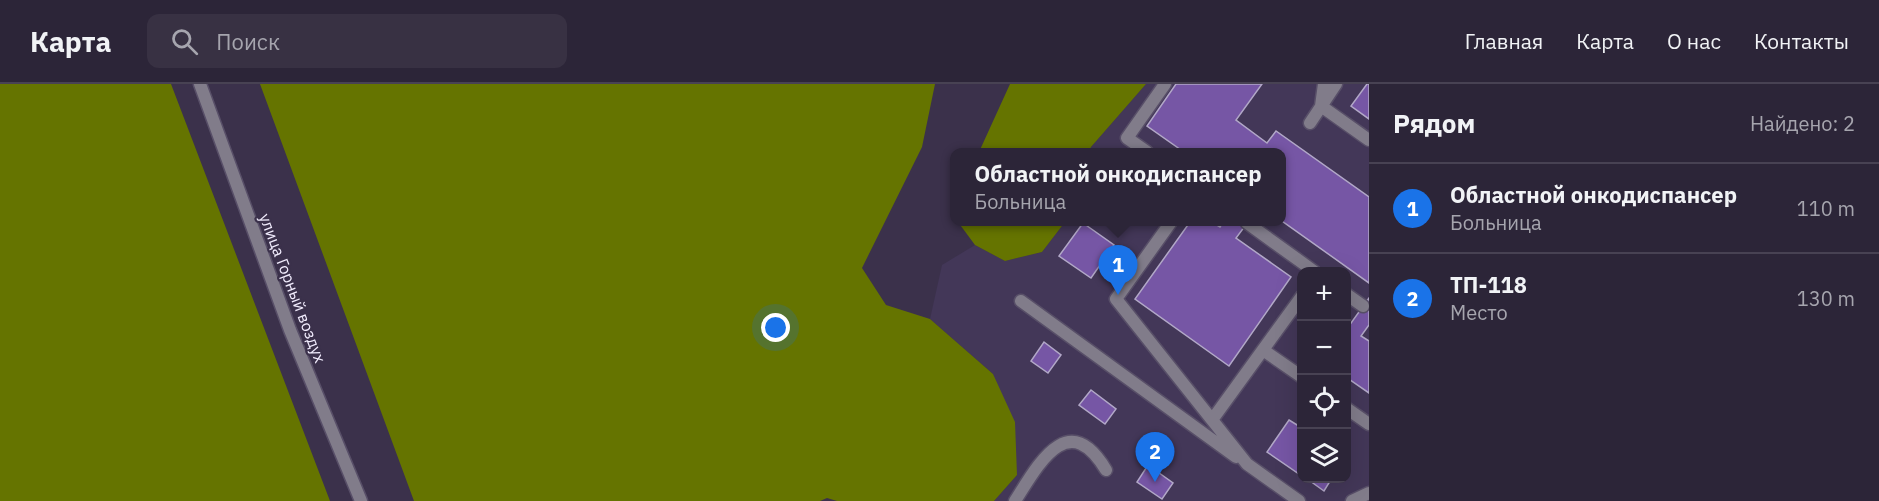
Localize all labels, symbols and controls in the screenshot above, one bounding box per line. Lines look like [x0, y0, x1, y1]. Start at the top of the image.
search box [147, 14, 567, 68]
text: Карта [30, 23, 111, 60]
icon: search [168, 25, 201, 58]
text: Поиск [216, 27, 280, 56]
text: Главная [1465, 27, 1543, 55]
text: Карта [1576, 27, 1634, 55]
text: О нас [1667, 27, 1721, 55]
text: Контакты [1754, 27, 1849, 55]
text: Рядом [1393, 106, 1475, 140]
text: Найдено: 2 [1750, 110, 1855, 137]
popup [950, 148, 1286, 226]
text: Областной онкодиспансер [974, 159, 1262, 188]
text: Областной онкодиспансер [1450, 180, 1737, 209]
text: Больница [974, 188, 1066, 215]
text: 1 [1407, 195, 1419, 222]
text: 110 m [1797, 195, 1855, 222]
text: Больница [1450, 209, 1542, 236]
street label: улица Горный воздух [255, 211, 331, 365]
pin: 1 [1098, 246, 1138, 295]
map controls [1297, 267, 1351, 483]
button: + [1297, 267, 1351, 321]
text: ТП-118 [1450, 270, 1527, 299]
text: 2 [1407, 285, 1419, 312]
text: 130 m [1797, 285, 1855, 312]
text: Место [1450, 299, 1508, 326]
your location [761, 313, 790, 342]
button: − [1297, 321, 1351, 375]
button: locate [1297, 375, 1351, 429]
button: layers [1297, 429, 1351, 483]
pin: 2 [1136, 432, 1174, 482]

